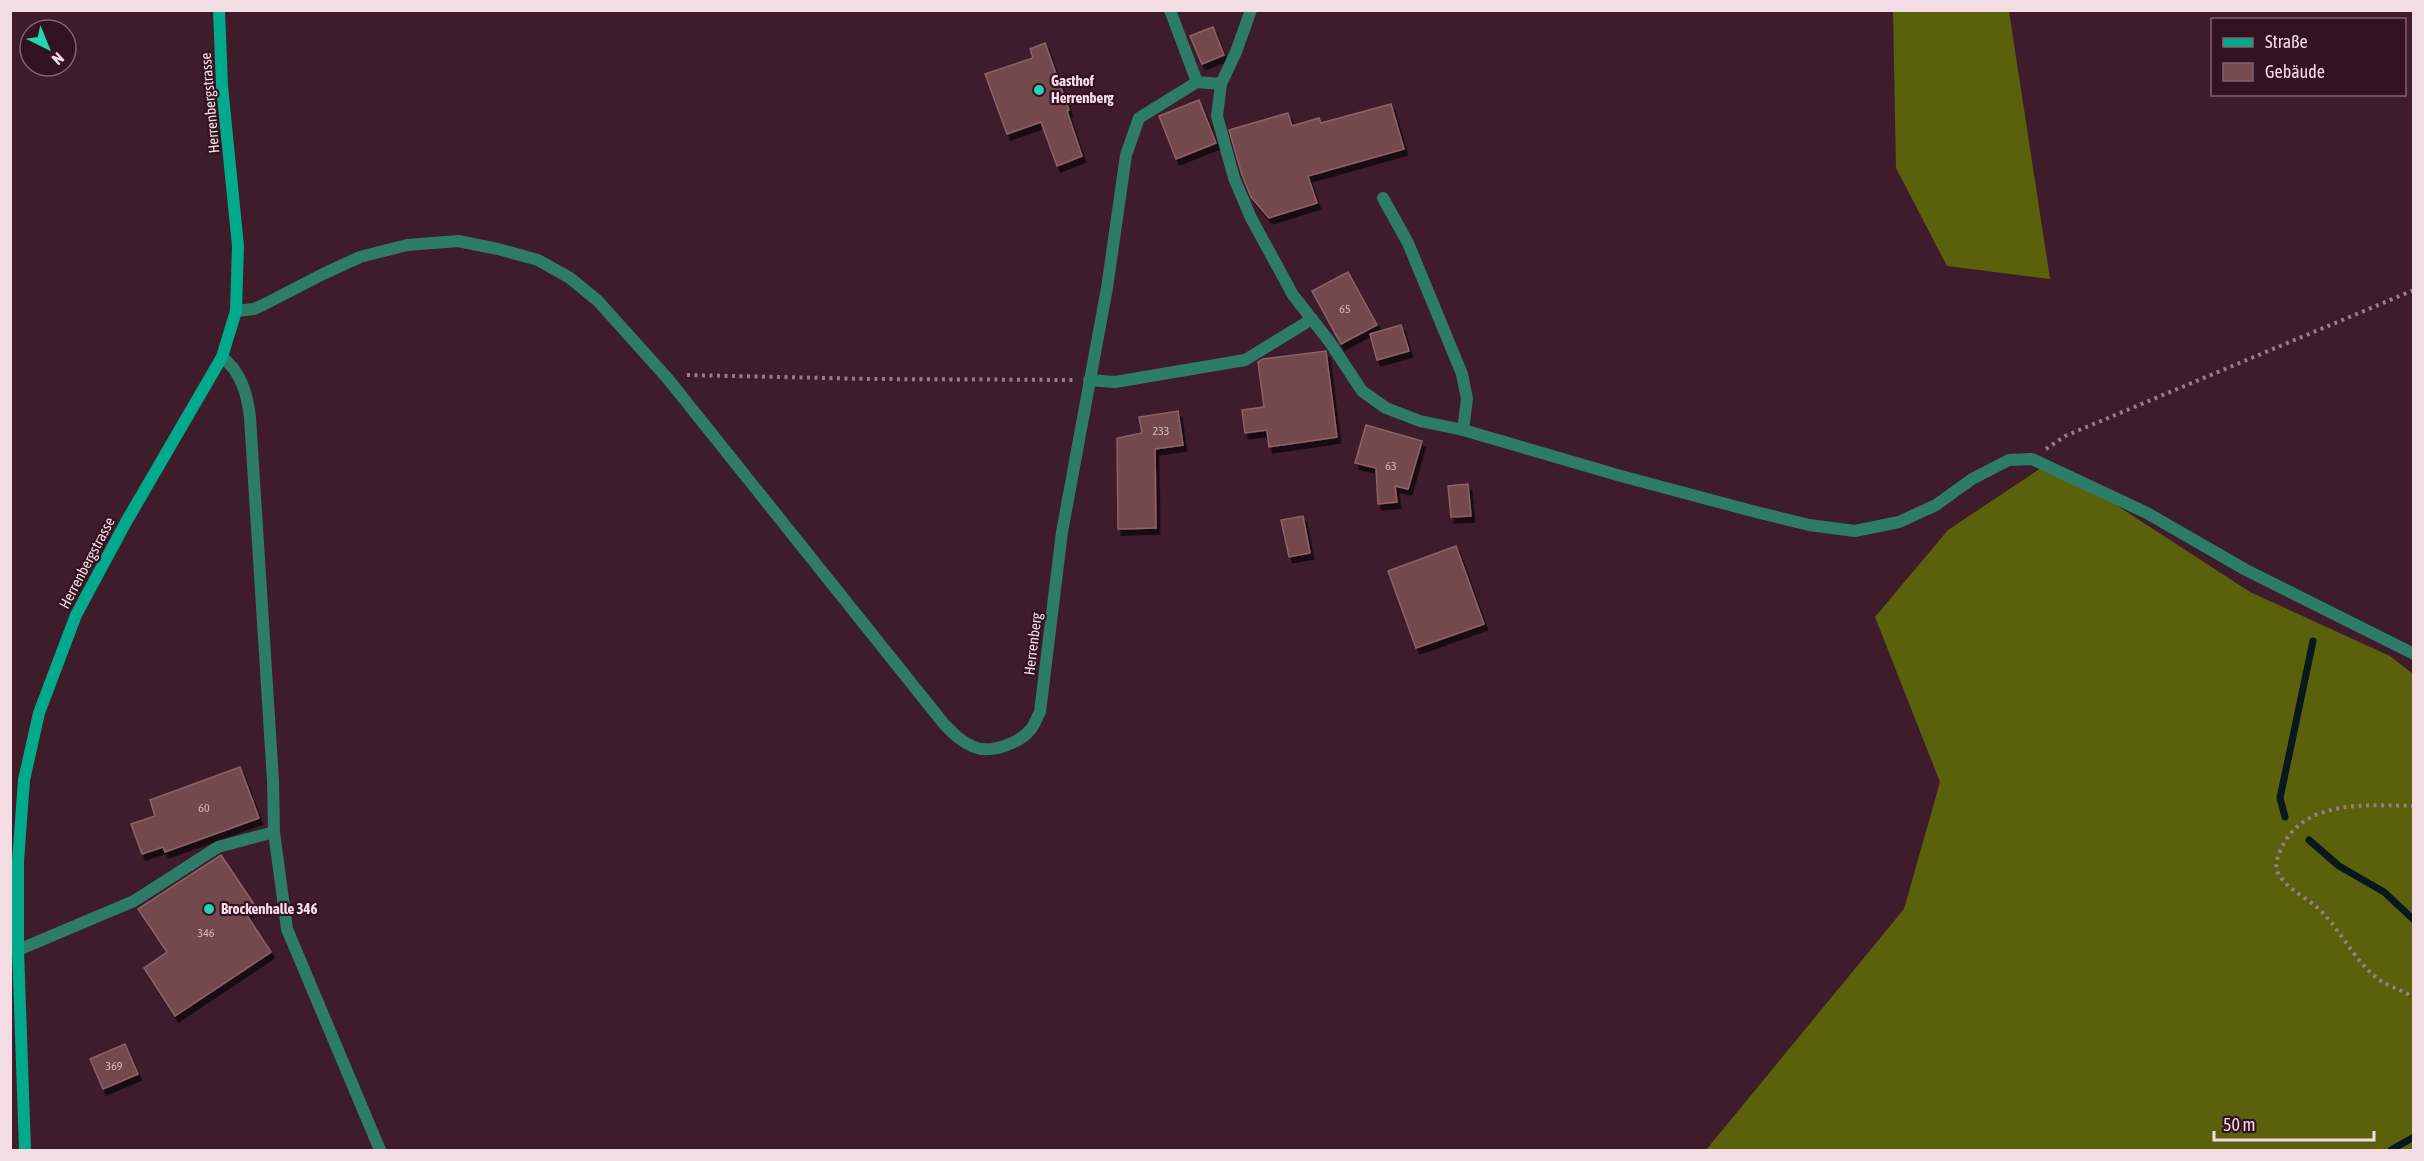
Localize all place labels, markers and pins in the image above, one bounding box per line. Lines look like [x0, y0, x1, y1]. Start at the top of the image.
place label: Gasthof Herrenberg [1051, 72, 1114, 106]
marker: Gasthof Herrenberg [1032, 83, 1046, 97]
place label: Brockenhalle 346 [221, 900, 318, 917]
marker: Brockenhalle 346 [202, 902, 216, 916]

